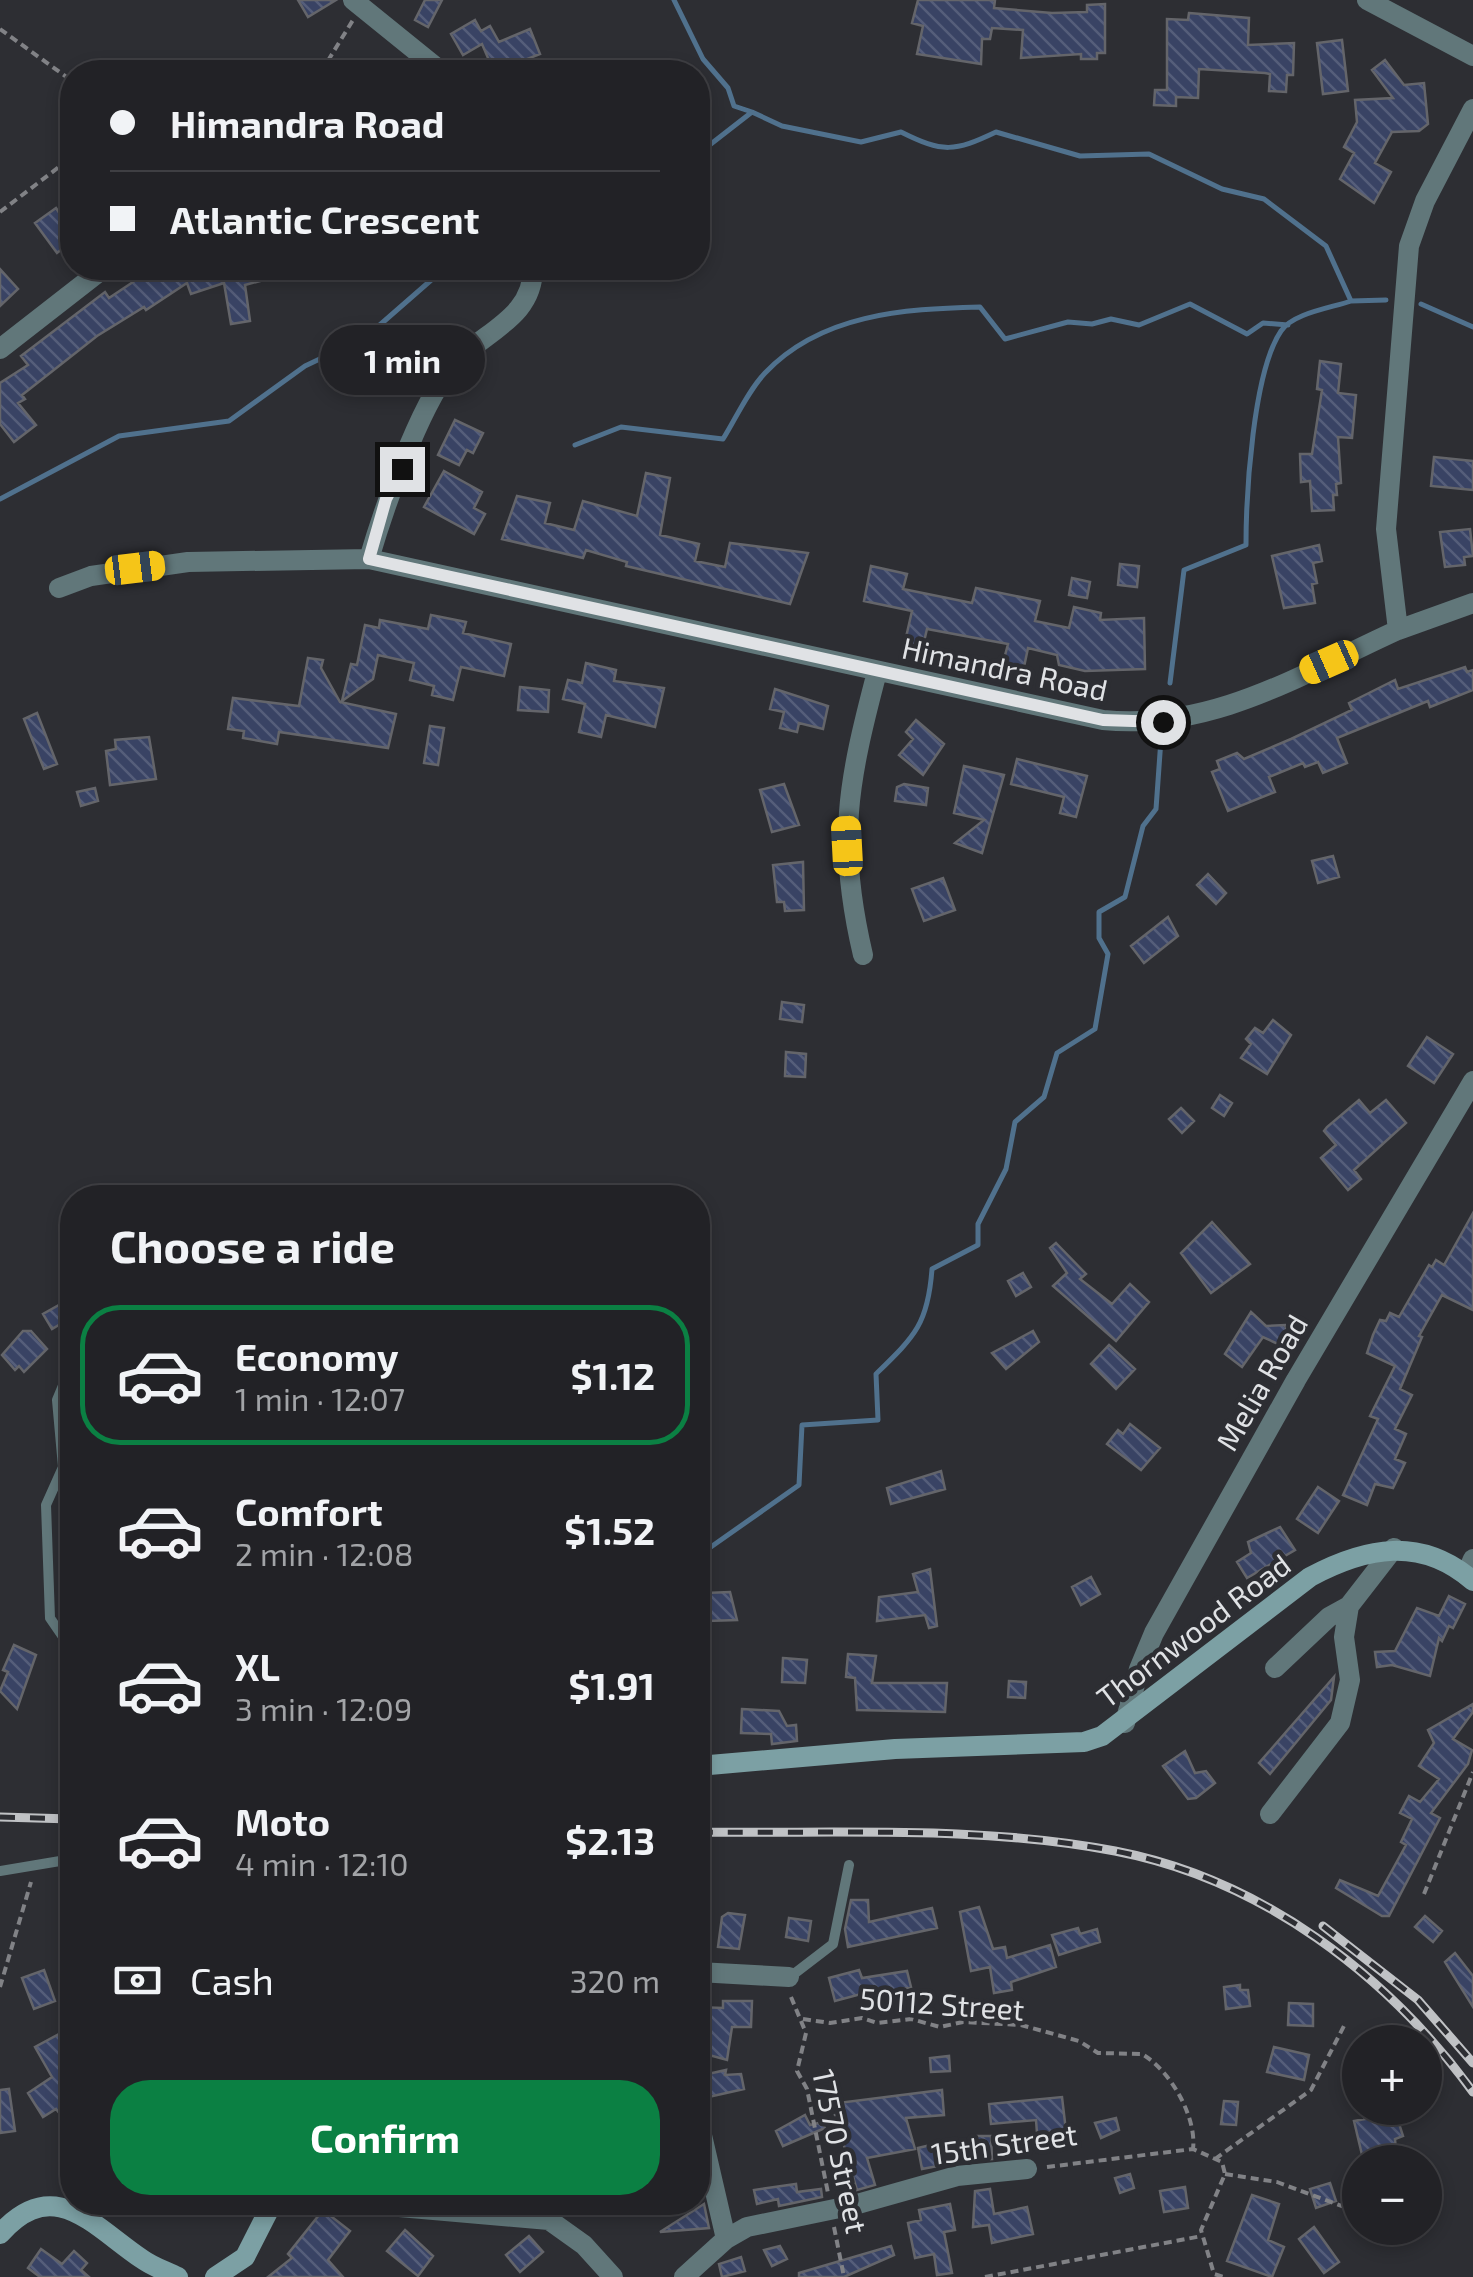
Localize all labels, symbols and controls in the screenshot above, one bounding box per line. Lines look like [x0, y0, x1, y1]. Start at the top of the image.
text: Himandra Road [170, 100, 445, 146]
text: Atlantic Crescent [170, 196, 479, 242]
callout: 1 min [320, 324, 484, 394]
text: 1 min [364, 341, 441, 379]
route end [380, 447, 425, 492]
car [103, 549, 167, 587]
street label: Himandra Road [899, 629, 1111, 707]
car [1295, 636, 1363, 688]
route start [1141, 700, 1186, 745]
car [830, 815, 864, 877]
text: Choose a ride [110, 1218, 395, 1272]
street label: Melia Road [1208, 1308, 1314, 1456]
icon: car [115, 1330, 205, 1420]
text: Economy [235, 1333, 399, 1379]
text: $1.12 [570, 1352, 655, 1398]
text: 1 min · 12:07 [235, 1379, 405, 1417]
icon: car [115, 1485, 205, 1575]
text: Comfort [235, 1488, 383, 1534]
text: $1.52 [564, 1507, 655, 1553]
text: 2 min · 12:08 [235, 1534, 414, 1572]
street label: Thornwood Road [1089, 1545, 1297, 1715]
icon: car [115, 1640, 205, 1730]
text: XL [235, 1643, 280, 1689]
text: $1.91 [568, 1662, 655, 1708]
text: 3 min · 12:09 [235, 1689, 412, 1727]
icon: car [115, 1795, 205, 1885]
text: Moto [235, 1798, 330, 1844]
text: $2.13 [565, 1817, 655, 1863]
text: 4 min · 12:10 [235, 1844, 409, 1882]
icon: cash [110, 1953, 165, 2008]
text: Cash [190, 1957, 274, 2003]
text: 320 m [570, 1961, 660, 1999]
street label: 50112 Street [858, 1979, 1026, 2027]
map controls [1342, 2025, 1442, 2245]
button: + [1342, 2025, 1442, 2125]
street label: 17570 Street [806, 2066, 876, 2236]
button: Confirm [110, 2080, 660, 2195]
street label: 15th Street [929, 2115, 1079, 2171]
button: − [1342, 2145, 1442, 2245]

